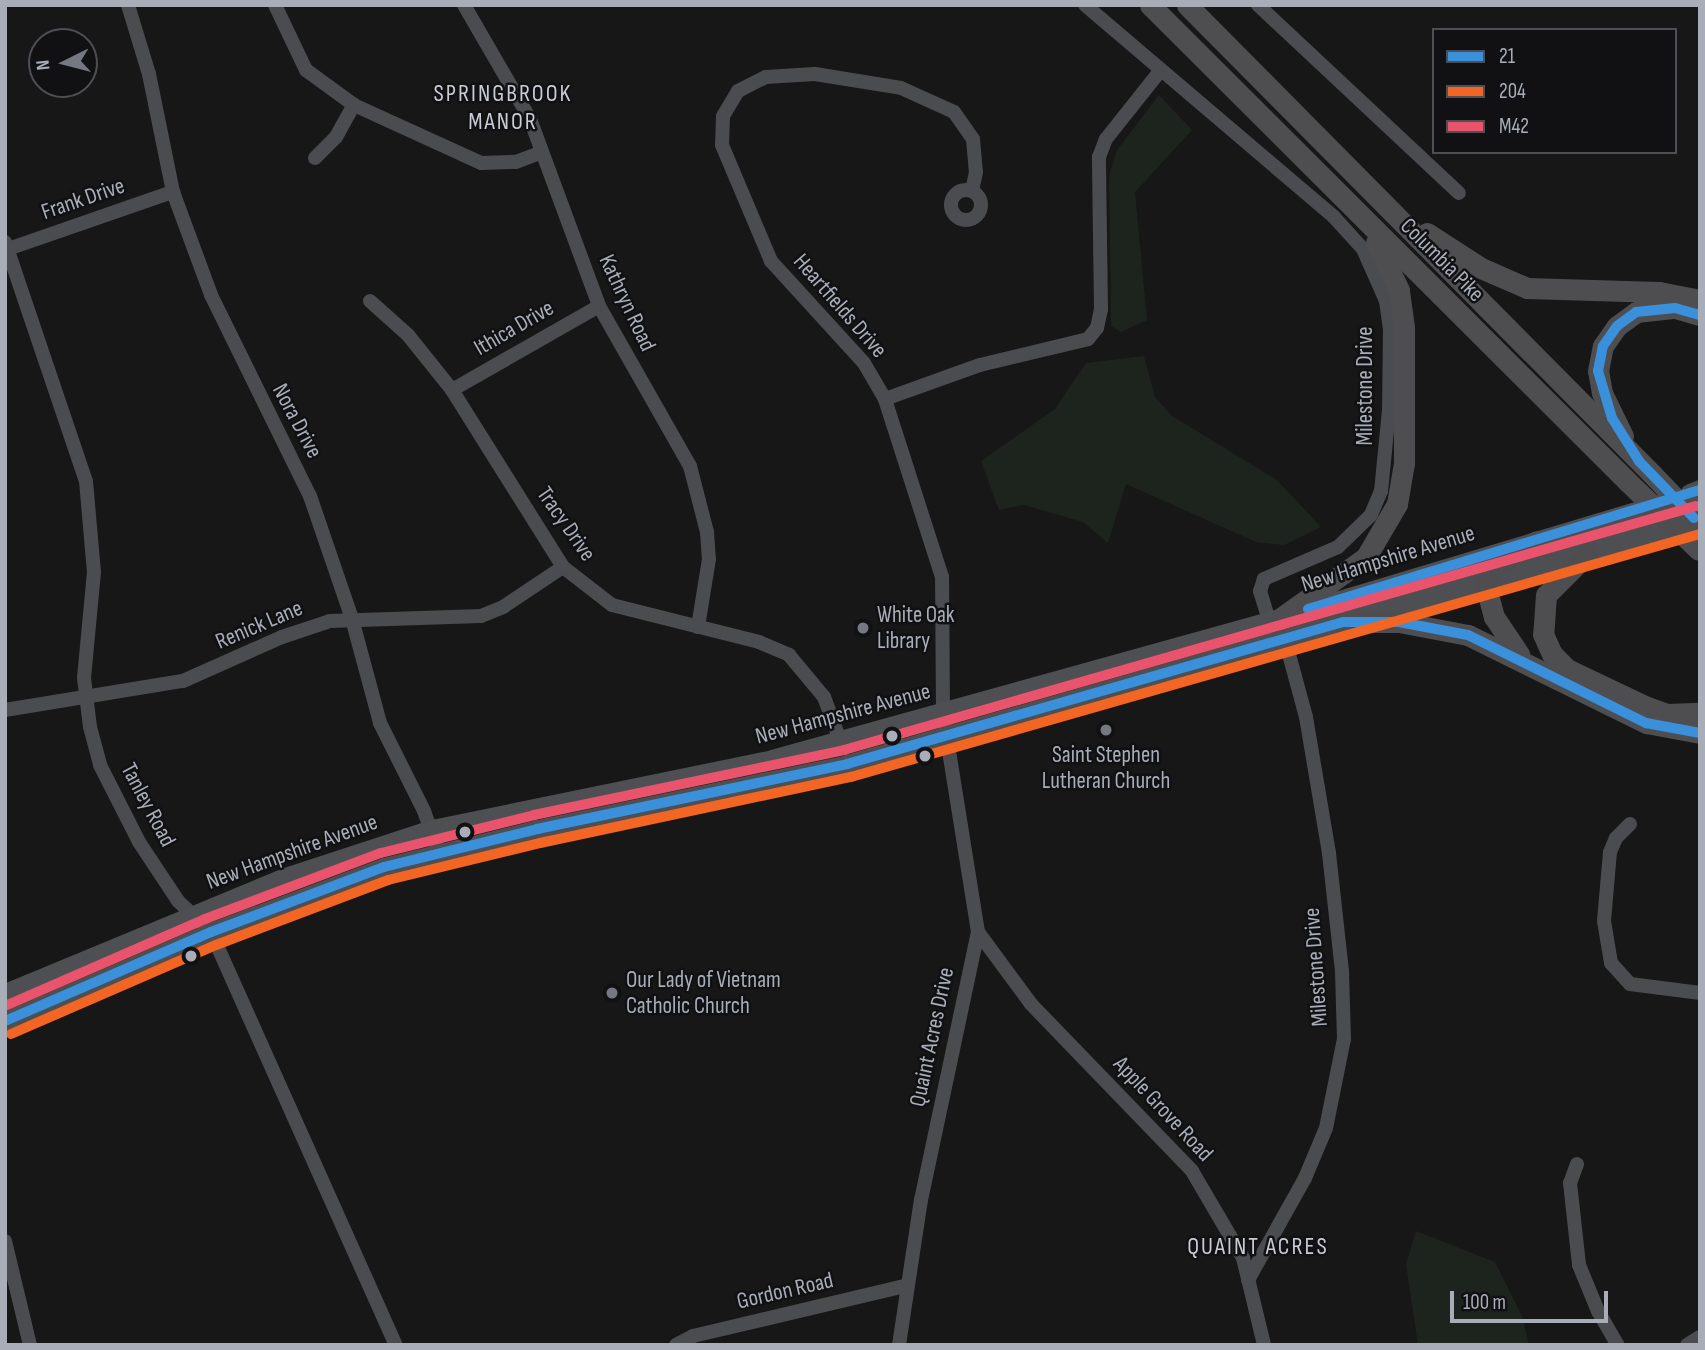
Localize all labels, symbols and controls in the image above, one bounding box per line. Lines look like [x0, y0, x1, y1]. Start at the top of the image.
north arrow [28, 28, 98, 98]
legend [1432, 28, 1677, 154]
text: 21 [1499, 44, 1515, 69]
text: N [32, 59, 56, 71]
text: 204 [1499, 79, 1526, 104]
district label: SPRINGBROOK MANOR [435, 80, 571, 136]
text: M42 [1499, 114, 1529, 139]
street label: Frank Drive [38, 172, 128, 226]
street label: Columbia Pike [1394, 212, 1490, 308]
street label: Heartfields Drive [787, 248, 893, 364]
street label: Kathryn Road [593, 250, 661, 356]
street label: Ithica Drive [469, 294, 559, 362]
street label: Milestone Drive [1351, 326, 1379, 446]
street label: Nora Drive [266, 379, 328, 463]
street label: Tracy Drive [530, 481, 602, 567]
street label: New Hampshire Avenue [1298, 519, 1478, 599]
street label: Renick Lane [211, 594, 307, 656]
place label: White Oak Library [877, 601, 955, 655]
marker: White Oak Library [855, 620, 871, 636]
street label: New Hampshire Avenue [752, 677, 934, 751]
marker: Saint Stephen Lutheran Church [1098, 722, 1114, 738]
unlabelled marker [885, 729, 899, 743]
place label: Saint Stephen Lutheran Church [1042, 741, 1170, 795]
unlabelled marker [918, 749, 932, 763]
street label: Tanley Road [115, 758, 181, 852]
street label: New Hampshire Avenue [203, 808, 381, 896]
unlabelled marker [458, 825, 472, 839]
street label: Milestone Drive [1298, 907, 1334, 1027]
unlabelled marker [184, 949, 198, 963]
street label: Quaint Acres Drive [904, 965, 960, 1109]
place label: Our Lady of Vietnam Catholic Church [626, 966, 781, 1020]
marker: Our Lady of Vietnam Catholic Church [604, 985, 620, 1001]
street label: Apple Grove Road [1107, 1051, 1219, 1167]
district label: QUAINT ACRES [1189, 1233, 1327, 1261]
street label: Gordon Road [734, 1267, 836, 1315]
scale bar [1453, 1276, 1610, 1320]
text: 100 m [1463, 1290, 1506, 1315]

